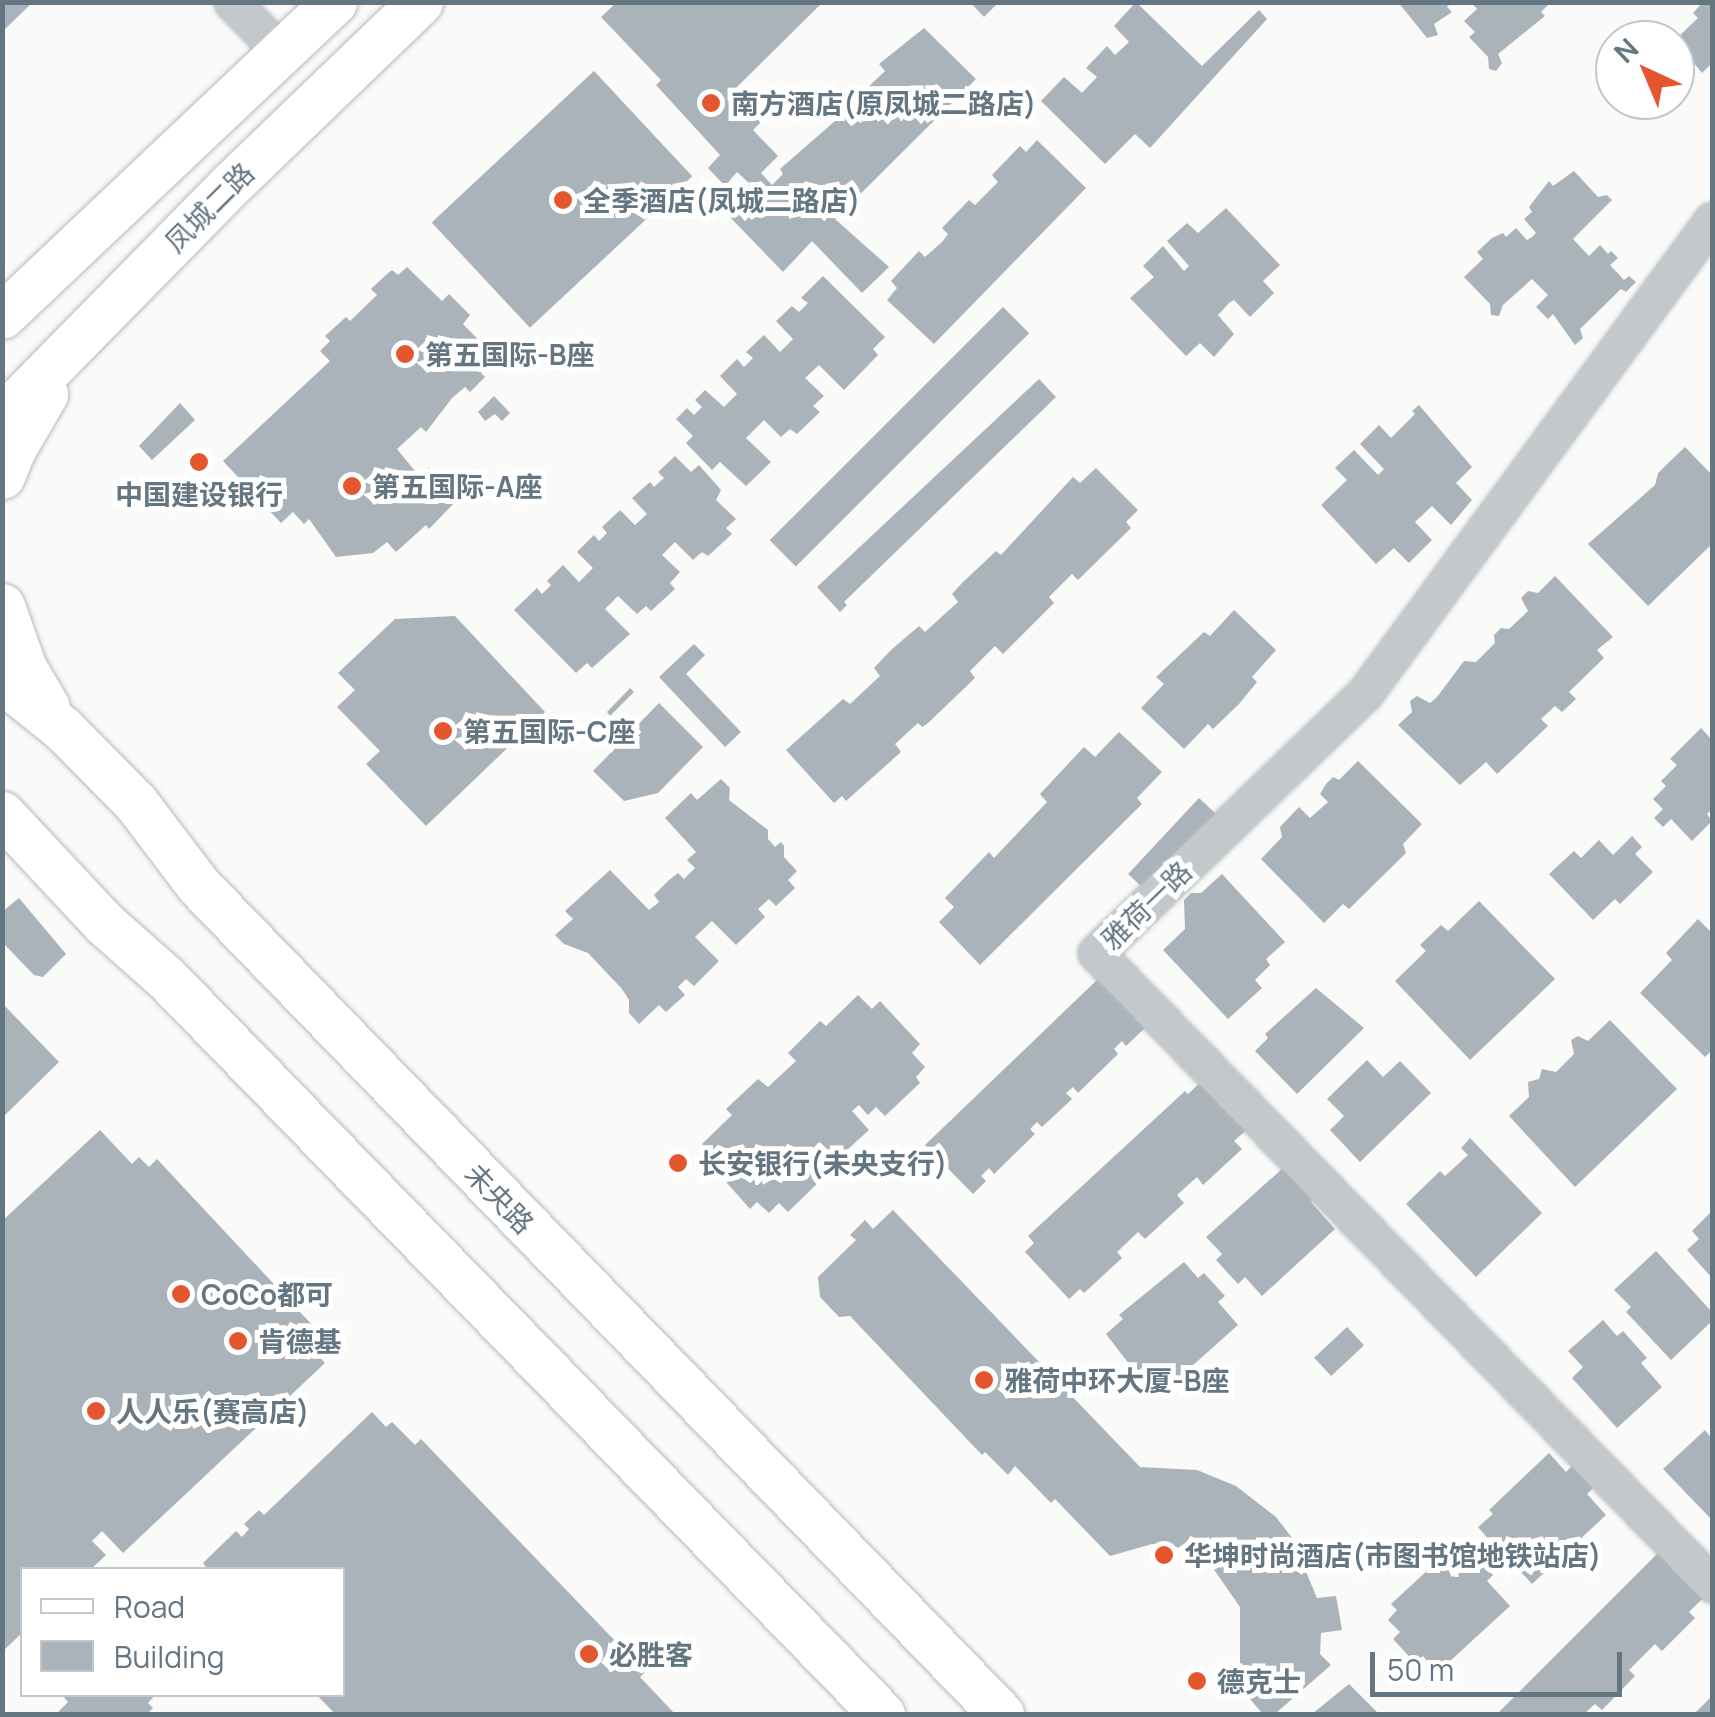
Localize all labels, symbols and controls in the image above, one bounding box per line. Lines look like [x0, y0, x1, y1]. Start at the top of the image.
north arrow [1595, 20, 1695, 120]
text: N [1605, 29, 1646, 71]
place label: 南方酒店(原凤城二路店) [731, 86, 1036, 120]
marker: 南方酒店(原凤城二路店) [700, 92, 722, 114]
street label: 凤城二路 [158, 156, 260, 258]
place label: 全季酒店(凤城二路店) [583, 183, 860, 217]
marker: 全季酒店(凤城二路店) [552, 189, 574, 211]
place label: 第五国际-B座 [425, 337, 594, 371]
marker: 第五国际-B座 [394, 343, 416, 365]
marker: 中国建设银行 [188, 451, 210, 473]
place label: 第五国际-A座 [372, 469, 542, 503]
marker: 第五国际-A座 [341, 475, 363, 497]
place label: 中国建设银行 [115, 477, 283, 511]
place label: 第五国际-C座 [463, 714, 635, 748]
marker: 第五国际-C座 [432, 720, 454, 742]
street label: 雅荷一路 [1094, 854, 1198, 956]
place label: 长安银行(未央支行) [698, 1146, 947, 1180]
marker: 长安银行(未央支行) [667, 1152, 689, 1174]
street label: 未央路 [459, 1156, 541, 1240]
place label: CoCo都可 [201, 1277, 333, 1311]
marker: CoCo都可 [170, 1283, 192, 1305]
place label: 肯德基 [258, 1324, 342, 1358]
marker: 肯德基 [227, 1330, 249, 1352]
place label: 雅荷中环大厦-B座 [1004, 1363, 1229, 1397]
marker: 雅荷中环大厦-B座 [973, 1369, 995, 1391]
place label: 人人乐(赛高店) [116, 1394, 309, 1428]
marker: 人人乐(赛高店) [85, 1400, 107, 1422]
place label: 华坤时尚酒店(市图书馆地铁站店) [1184, 1538, 1601, 1572]
marker: 华坤时尚酒店(市图书馆地铁站店) [1153, 1544, 1175, 1566]
legend [20, 1567, 345, 1697]
text: Road [114, 1586, 185, 1627]
scale bar [1375, 1632, 1628, 1694]
text: Building [114, 1636, 225, 1677]
place label: 必胜客 [609, 1637, 693, 1671]
marker: 必胜客 [578, 1643, 600, 1665]
text: 50 m [1387, 1649, 1454, 1690]
place label: 德克士 [1217, 1664, 1301, 1698]
marker: 德克士 [1186, 1670, 1208, 1692]

